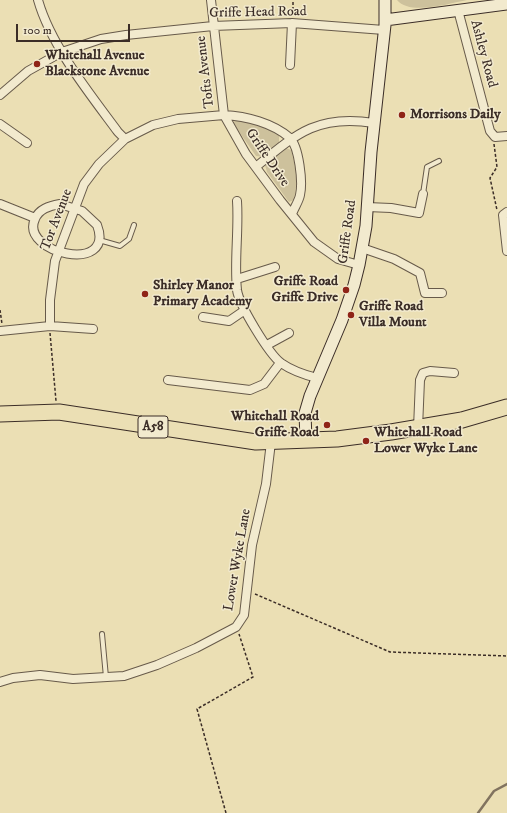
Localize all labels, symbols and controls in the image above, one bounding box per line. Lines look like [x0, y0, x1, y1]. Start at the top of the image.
street label: Griffe Head Road [209, 4, 307, 22]
scale bar [18, 16, 132, 42]
street label: Ashley Road [466, 18, 500, 90]
text: 100 m [23, 23, 52, 38]
street label: Tofts Avenue [193, 35, 219, 109]
place label: Whitehall Avenue Blackstone Avenue [45, 48, 149, 80]
marker: Whitehall Avenue Blackstone Avenue [32, 59, 42, 69]
place label: Morrisons Daily [410, 107, 501, 123]
marker: Morrisons Daily [397, 110, 407, 120]
street label: Griffe Drive [241, 126, 293, 190]
street label: Tor Avenue [38, 187, 76, 253]
street label: Griffe Road [335, 199, 361, 265]
place label: Griffe Road Griffe Drive [272, 274, 338, 306]
place label: Shirley Manor Primary Academy [153, 278, 252, 310]
marker: Griffe Road Griffe Drive [341, 285, 351, 295]
marker: Shirley Manor Primary Academy [140, 289, 150, 299]
place label: Griffe Road Villa Mount [359, 299, 427, 332]
marker: Griffe Road Villa Mount [346, 310, 356, 320]
place label: Whitehall Road Griffe Road [231, 409, 319, 442]
road number: A58 [138, 416, 168, 438]
marker: Whitehall Road Griffe Road [322, 420, 332, 430]
place label: Whitehall Road Lower Wyke Lane [374, 425, 477, 458]
marker: Whitehall Road Lower Wyke Lane [361, 436, 371, 446]
street label: Lower Wyke Lane [221, 508, 255, 612]

